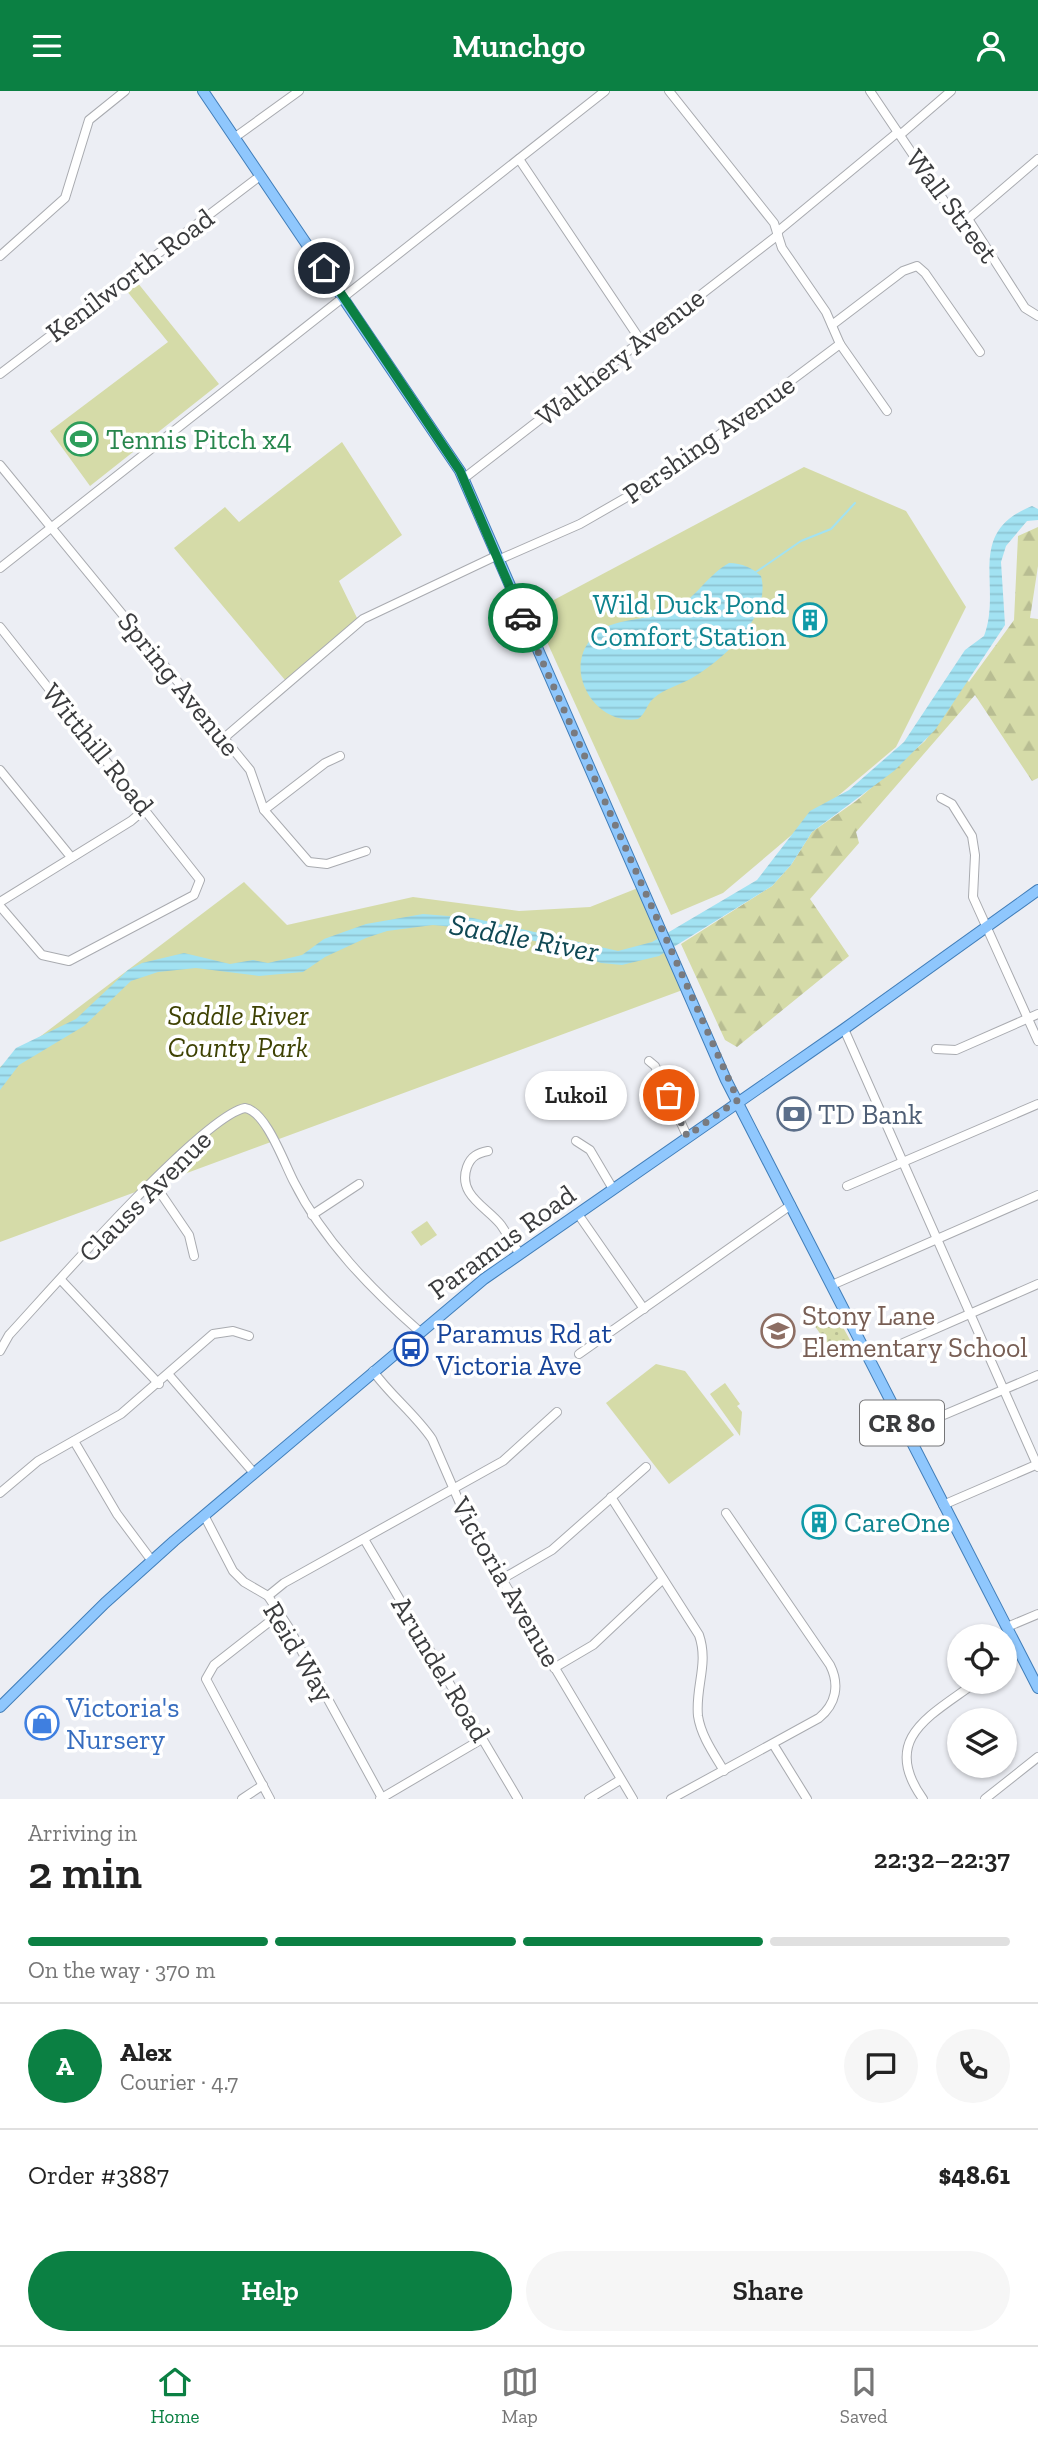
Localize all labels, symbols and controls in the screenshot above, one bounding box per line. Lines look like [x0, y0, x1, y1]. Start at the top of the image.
icon: menu [28, 27, 66, 65]
text: Munchgo [453, 27, 585, 65]
icon: person [972, 27, 1010, 65]
street label: Wall Street [899, 143, 1006, 270]
street label: Kenilworth Road [40, 201, 220, 349]
pin [294, 238, 354, 298]
icon: home [305, 249, 343, 287]
street label: Walthery Avenue [529, 281, 711, 433]
street label: Pershing Avenue [617, 368, 801, 510]
sports icon: Tennis Pitch x4 [62, 420, 100, 458]
place label: Tennis Pitch x4 [106, 423, 292, 456]
courier [488, 583, 558, 653]
place label: Wild Duck Pond Comfort Station [590, 588, 786, 653]
icon: car [504, 599, 542, 637]
building icon: Wild Duck Pond Comfort Station [791, 601, 829, 639]
street label: Spring Avenue [111, 605, 247, 763]
street label: Witthill Road [35, 677, 161, 821]
water label: Saddle River [446, 906, 602, 970]
park label: Saddle River County Park [167, 999, 309, 1064]
pin [639, 1065, 699, 1125]
callout: Lukoil [526, 1070, 627, 1119]
icon: bag [650, 1076, 688, 1114]
text: Lukoil [544, 1081, 608, 1109]
bank icon: TD Bank [775, 1095, 813, 1133]
place label: TD Bank [818, 1098, 923, 1131]
street label: Clauss Avenue [72, 1123, 218, 1269]
street label: Paramus Road [422, 1178, 582, 1306]
place label: Stony Lane Elementary School [802, 1299, 1028, 1364]
school or university icon: Stony Lane Elementary School [759, 1312, 797, 1350]
place label: Paramus Rd at Victoria Ave [435, 1317, 613, 1382]
bus stop icon: Paramus Rd at Victoria Ave [392, 1330, 430, 1368]
road number: CR 80 [860, 1401, 944, 1445]
street label: Victoria Avenue [444, 1490, 568, 1673]
building icon: CareOne [800, 1503, 838, 1541]
place label: CareOne [844, 1506, 950, 1539]
street label: Arundel Road [385, 1590, 497, 1748]
street label: Reid Way [256, 1596, 342, 1709]
map controls [947, 1624, 1017, 1778]
button: locate [947, 1624, 1017, 1694]
place label: Victoria's Nursery [65, 1691, 179, 1756]
shop icon: Victoria's Nursery [23, 1704, 61, 1742]
button: layers [947, 1708, 1017, 1778]
text: Arriving in [28, 1819, 137, 1847]
text: 22:32–22:37 [874, 1843, 1010, 1875]
text: 2 min [28, 1845, 142, 1900]
text: On the way · 370 m [28, 1956, 215, 1984]
button: chat [844, 2029, 918, 2103]
button: phone [936, 2029, 1010, 2103]
text: Alex [120, 2036, 172, 2068]
text: A [56, 2050, 74, 2082]
text: Courier · 4.7 [120, 2068, 238, 2096]
text: Order #3887 [28, 2159, 169, 2191]
text: $48.61 [938, 2159, 1010, 2191]
button: Help [28, 2251, 512, 2331]
button: Share [526, 2251, 1010, 2331]
tab: Home [151, 2363, 200, 2428]
tab: Map [501, 2363, 539, 2428]
tab: Saved [840, 2363, 887, 2428]

